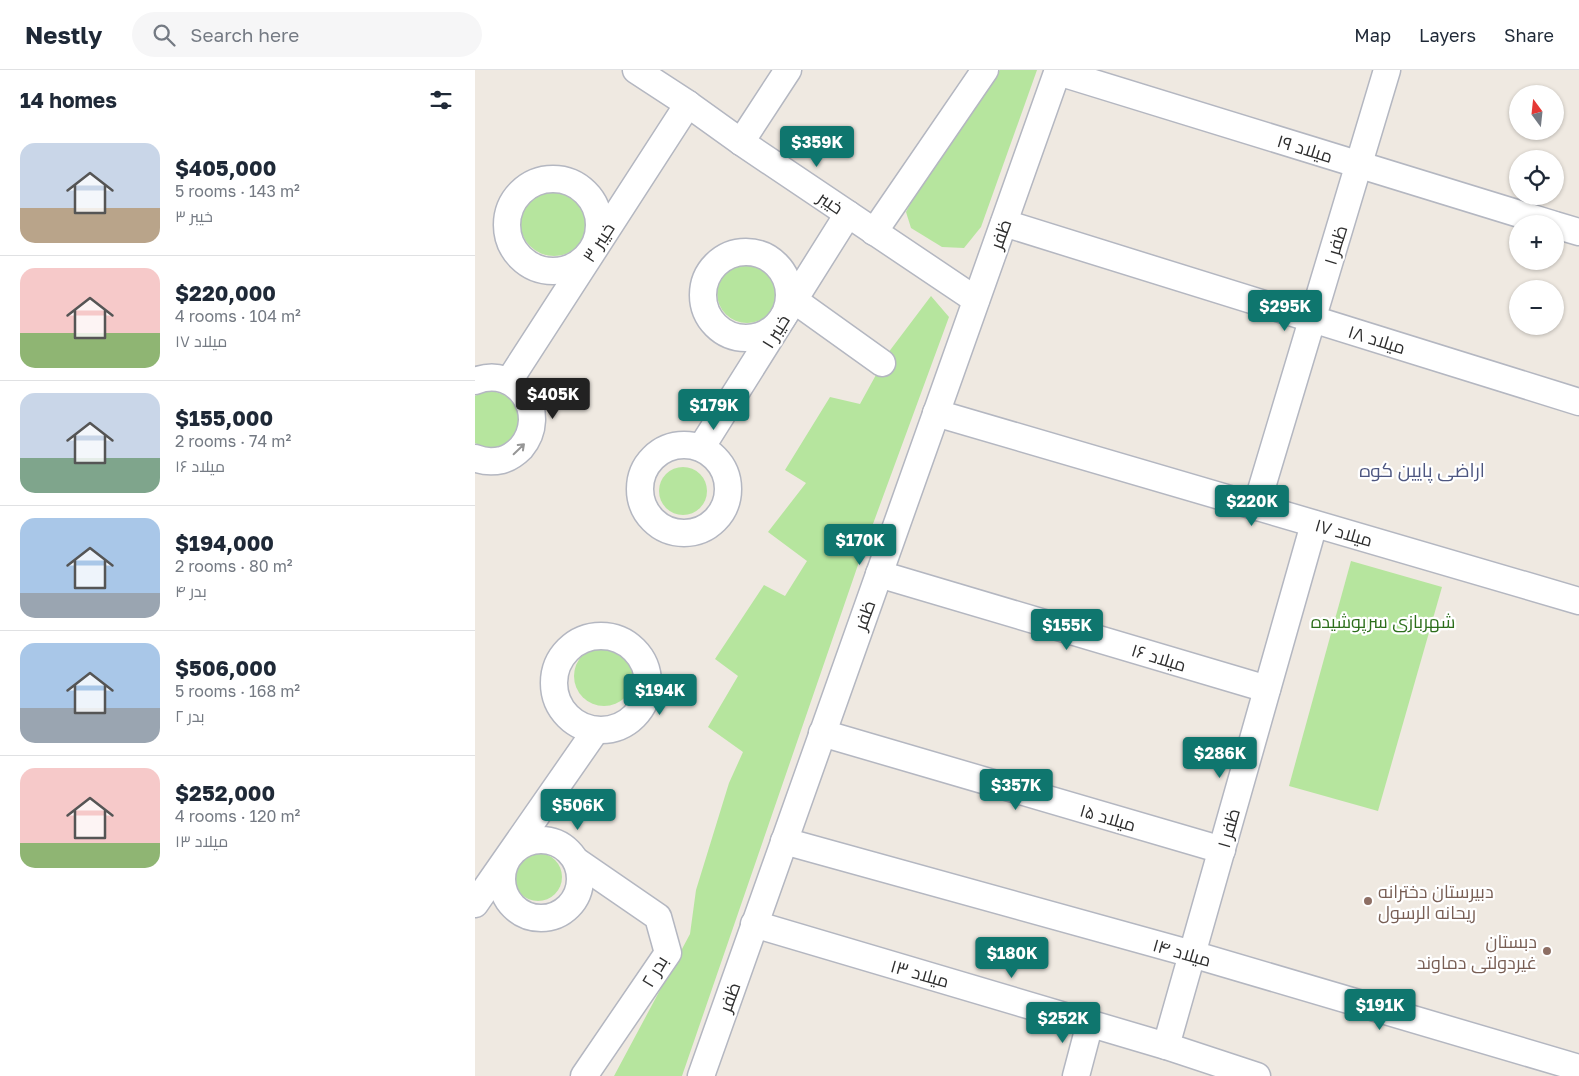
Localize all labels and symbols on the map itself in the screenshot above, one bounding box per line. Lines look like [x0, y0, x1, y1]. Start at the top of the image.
north arrow [1509, 85, 1564, 140]
pin: $359K [782, 126, 852, 168]
street label: میلاد ۱۹ [1275, 129, 1335, 167]
street label: خیبر [813, 185, 848, 219]
street label: ظفر [984, 216, 1016, 253]
street label: خیبر ۳ [577, 218, 620, 266]
street label: ظفر ۱ [1319, 222, 1352, 268]
pin: $295K [1250, 290, 1320, 332]
street label: خیبر ۱ [756, 310, 795, 353]
street label: میلاد ۱۸ [1346, 320, 1408, 358]
pin: $405K [518, 378, 588, 420]
pin: $179K [679, 388, 749, 431]
one-way arrow [513, 443, 525, 455]
district label: اراضی پایین کوه [1359, 458, 1485, 483]
pin: $220K [1217, 484, 1287, 527]
street label: میلاد ۱۷ [1313, 513, 1375, 551]
pin: $170K [825, 524, 895, 566]
street label: ظفر [848, 597, 880, 634]
pin: $155K [1032, 608, 1102, 651]
park label: شهربازی سرپوشیده [1311, 610, 1455, 634]
street label: میلاد ۱۶ [1129, 638, 1189, 676]
pin: $194K [625, 674, 695, 716]
pin: $286K [1185, 736, 1255, 779]
pin: $357K [981, 768, 1051, 811]
pin: $506K [543, 788, 613, 831]
street label: میلاد ۱۵ [1077, 798, 1139, 836]
street label: ظفر ۱ [1212, 806, 1245, 851]
place label: دبیرستان دخترانه ریحانه الرسول [1378, 880, 1494, 924]
marker: دبیرستان دخترانه ریحانه الرسول [1362, 895, 1374, 907]
place label: دبستان غیردولتی دماوند [1417, 930, 1537, 974]
street label: میلاد ۱۴ [1150, 933, 1214, 971]
pin: $180K [977, 936, 1047, 979]
marker: دبستان غیردولتی دماوند [1541, 945, 1553, 957]
street label: بدر ۲ [636, 951, 673, 991]
street label: میلاد ۱۳ [888, 954, 952, 992]
street label: ظفر [713, 979, 745, 1016]
pin: $191K [1345, 988, 1415, 1031]
pin: $252K [1028, 1002, 1098, 1044]

